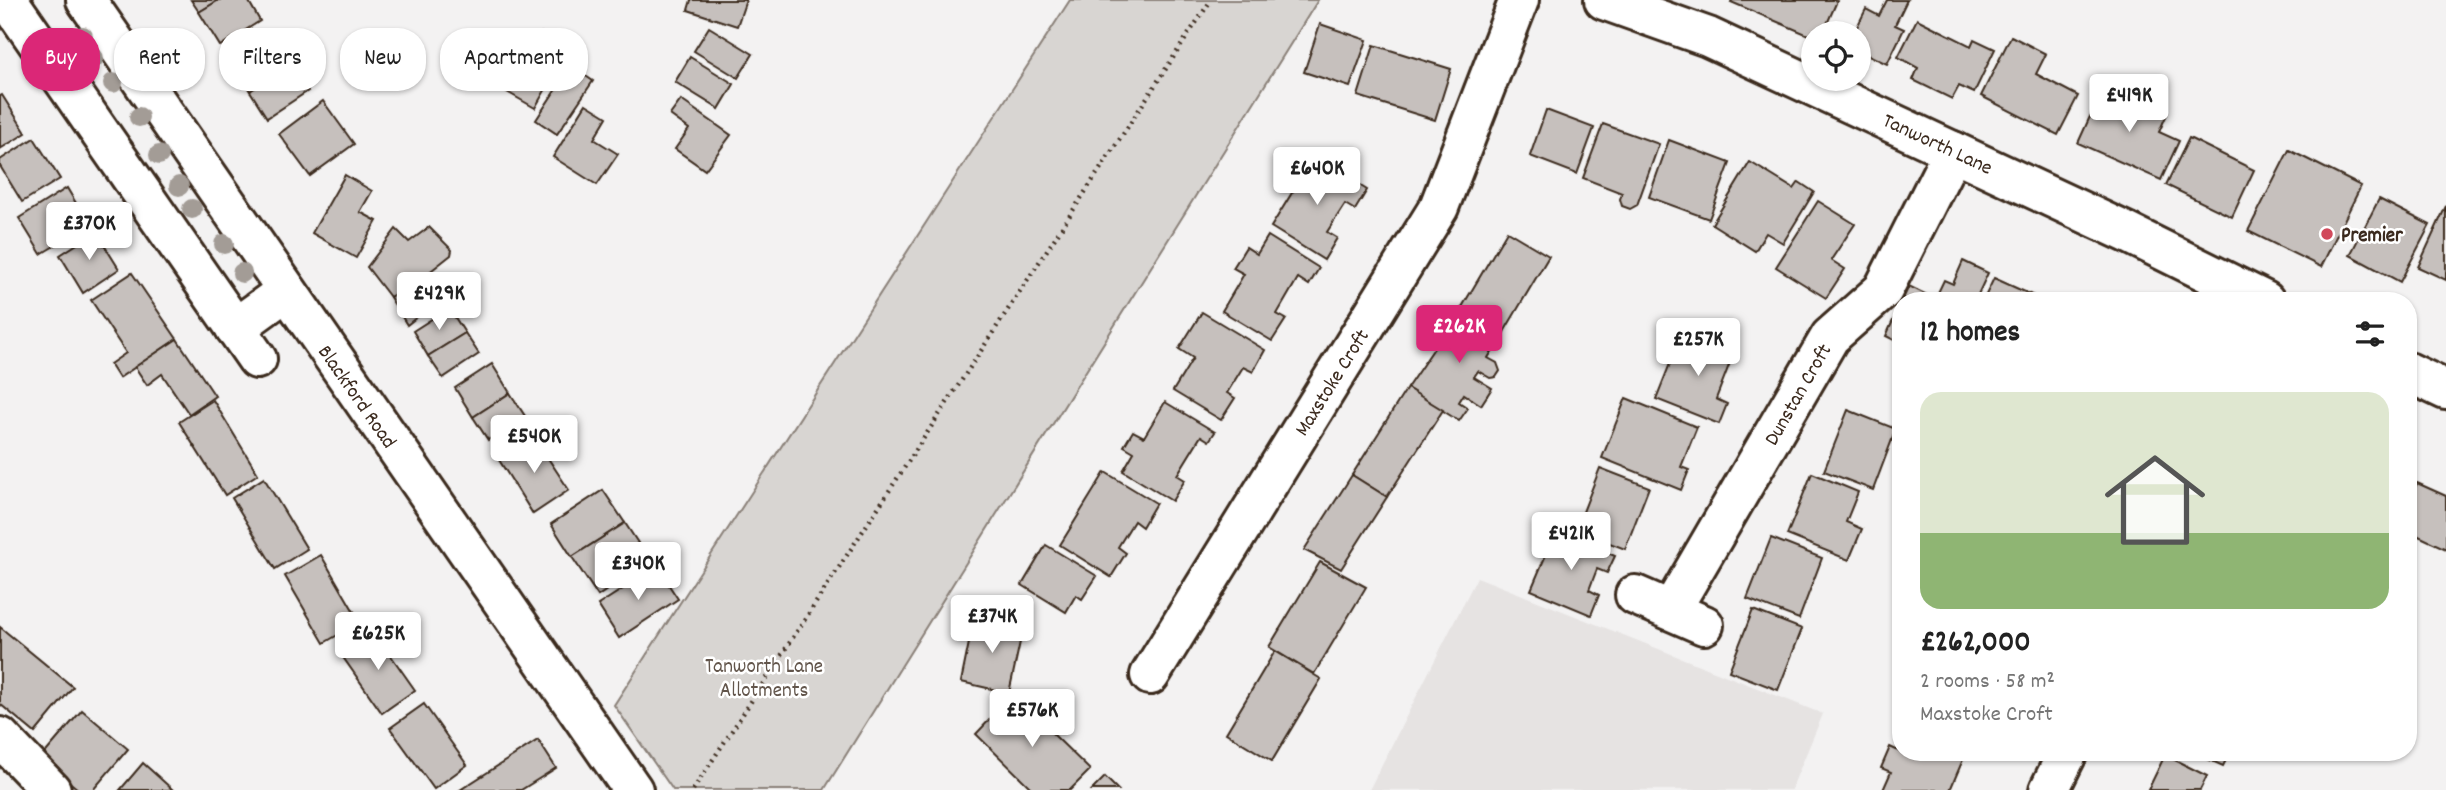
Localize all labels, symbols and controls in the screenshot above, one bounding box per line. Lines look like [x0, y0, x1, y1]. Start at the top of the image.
map controls [1801, 21, 1871, 91]
button: locate [1801, 21, 1871, 91]
chip: Buy [21, 28, 100, 91]
chip: Rent [114, 28, 205, 91]
chip: Filters [219, 28, 326, 91]
chip: New [340, 28, 426, 91]
chip: Apartment [440, 28, 588, 91]
pin: £419K [2080, 74, 2178, 134]
text: £419K [2105, 80, 2153, 113]
street label: Tanworth Lane [1877, 107, 1997, 184]
pin: £640K [1268, 148, 1366, 207]
text: £640K [1289, 153, 1345, 186]
pin: £370K [40, 202, 138, 262]
text: £370K [62, 208, 116, 241]
place label: Premier [2341, 222, 2404, 252]
marker: Premier [2319, 226, 2335, 242]
pin: £429K [390, 272, 488, 332]
text: £429K [413, 278, 465, 311]
pin: £262K [1410, 306, 1508, 365]
text: £262K [1432, 311, 1486, 344]
text: 12 homes [1920, 313, 2020, 356]
icon: filters [2351, 315, 2389, 353]
pin: £257K [1649, 318, 1747, 378]
street label: Maxstoke Croft [1289, 324, 1379, 443]
text: £257K [1672, 324, 1724, 357]
street label: Dunstan Croft [1758, 339, 1841, 452]
street label: Blackford Road [309, 340, 402, 456]
pin: £540K [485, 416, 583, 475]
text: £540K [507, 421, 561, 454]
icon: home [2092, 437, 2218, 563]
pin: £421K [1522, 512, 1620, 572]
text: £421K [1548, 518, 1594, 551]
pin: £340K [589, 542, 687, 602]
text: £340K [611, 548, 665, 581]
pin: £374K [943, 596, 1041, 655]
text: £374K [967, 601, 1017, 634]
pin: £625K [329, 612, 427, 672]
text: £625K [351, 618, 405, 651]
text: £262,000 [1920, 623, 2031, 666]
park label: Tanworth Lane Allotments [705, 653, 823, 707]
text: 2 rooms · 58 m² [1920, 666, 2055, 699]
pin: £576K [983, 690, 1081, 749]
text: £576K [1006, 695, 1058, 728]
text: Maxstoke Croft [1920, 699, 2053, 732]

